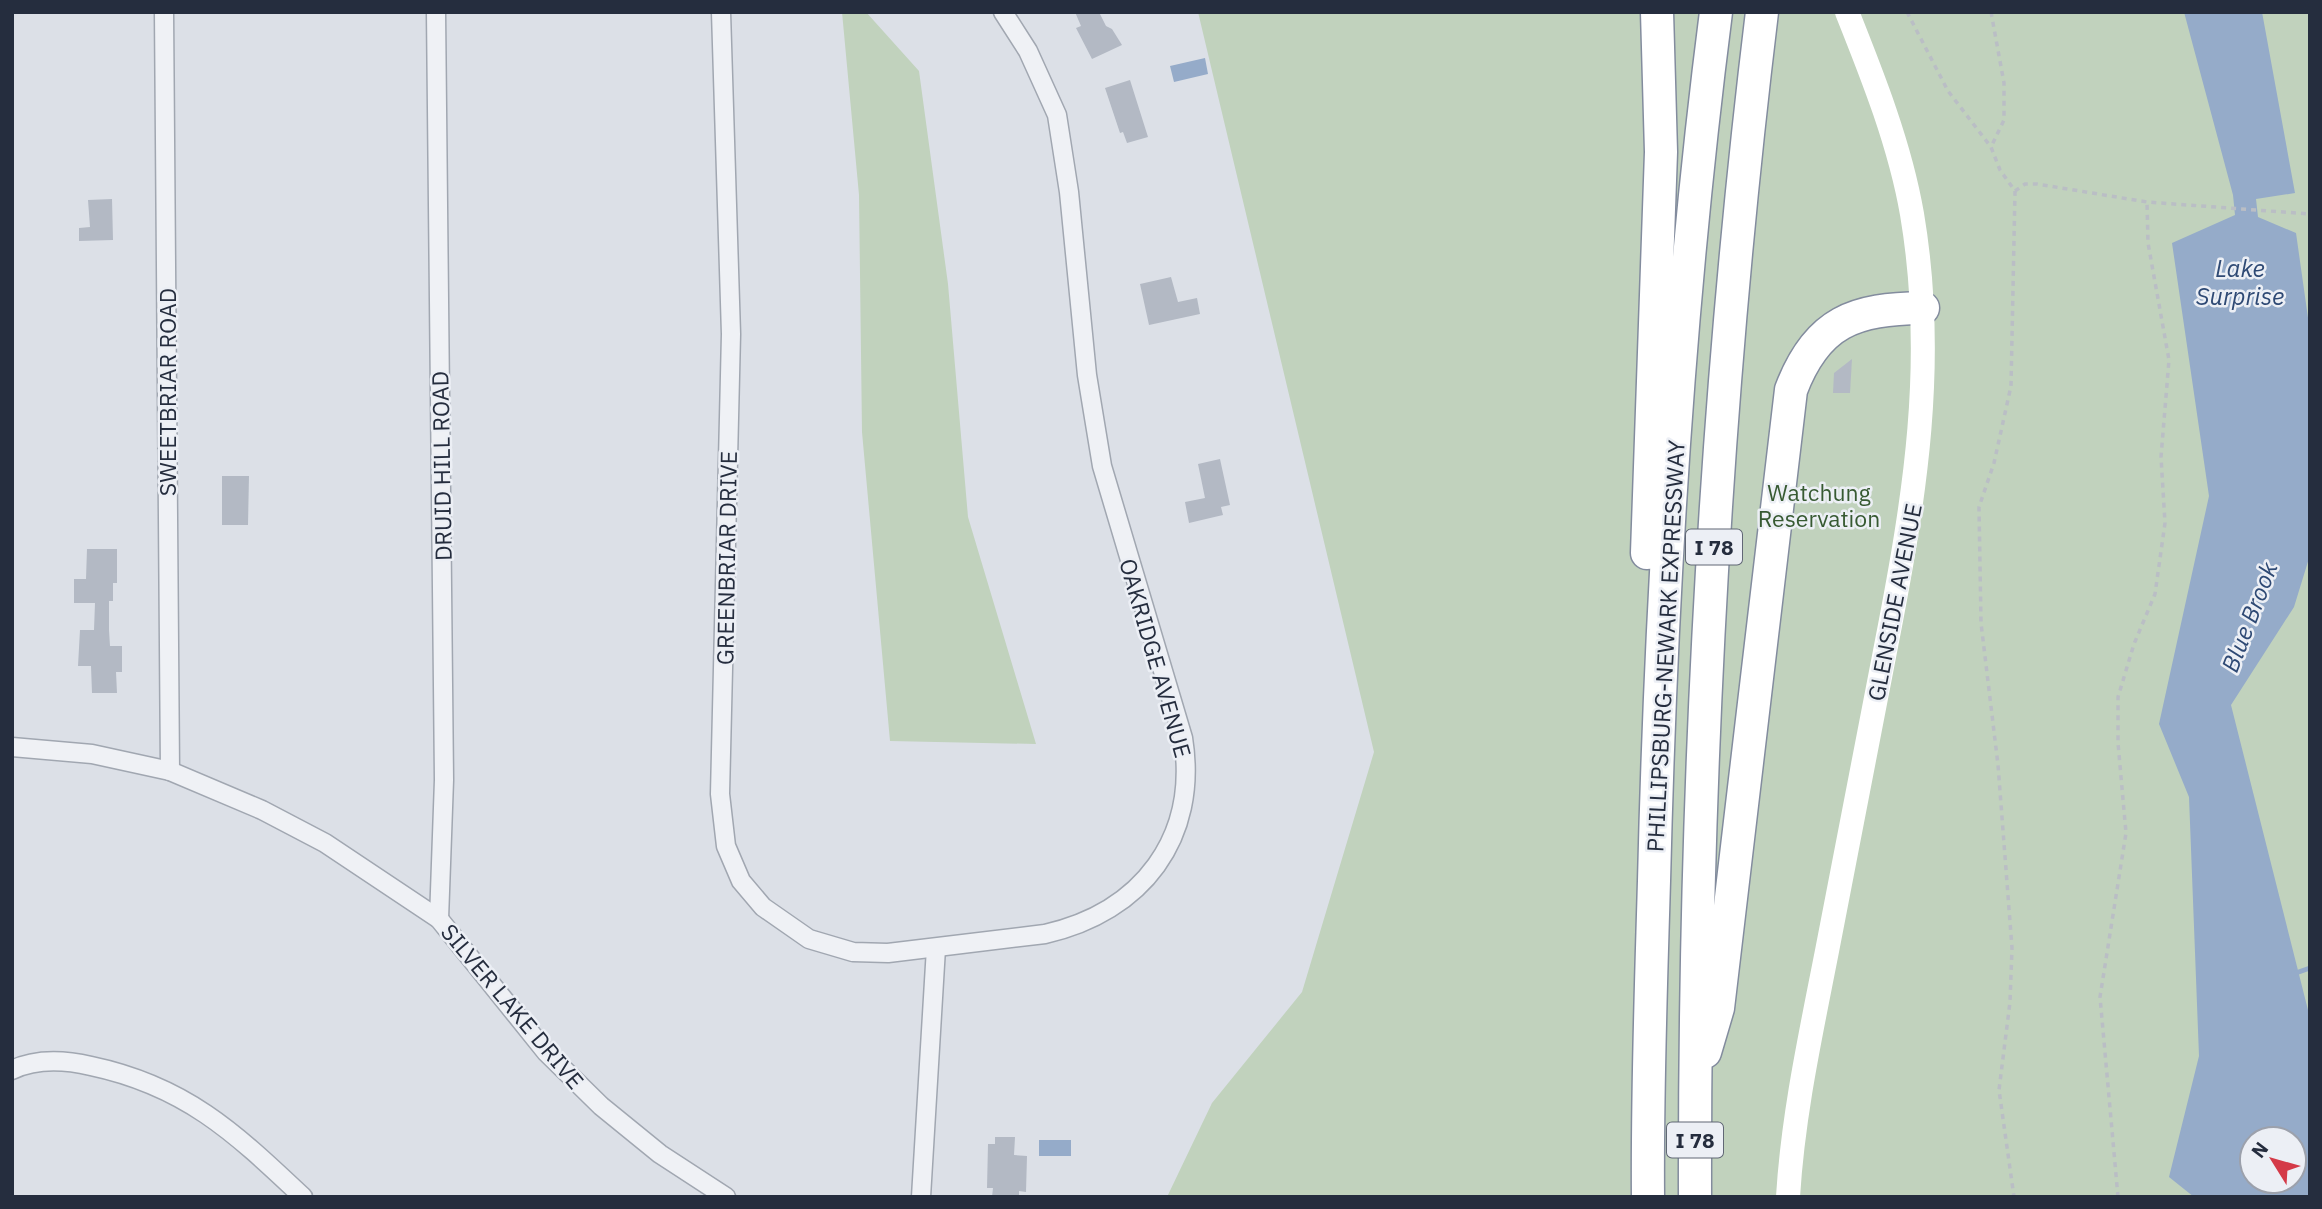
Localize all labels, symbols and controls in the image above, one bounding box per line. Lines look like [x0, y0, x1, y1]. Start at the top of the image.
water label: Lake Surprise [2196, 252, 2284, 312]
street label: SWEETBRIAR ROAD [152, 288, 182, 496]
street label: DRUID HILL ROAD [424, 371, 458, 561]
street label: PHILLIPSBURG-NEWARK EXPRESSWAY [1639, 439, 1691, 853]
street label: GREENBRIAR DRIVE [709, 451, 743, 665]
park label: Watchung Reservation [1758, 477, 1880, 533]
street label: GLENSIDE AVENUE [1860, 501, 1928, 703]
road number: I 78 [1686, 530, 1742, 564]
street label: OAKRIDGE AVENUE [1113, 555, 1199, 761]
water label: Blue Brook [2213, 557, 2285, 677]
street label: SILVER LAKE DRIVE [435, 917, 591, 1095]
road number: I 78 [1667, 1122, 1723, 1158]
north arrow [2238, 1125, 2308, 1195]
text: N [2246, 1137, 2273, 1162]

